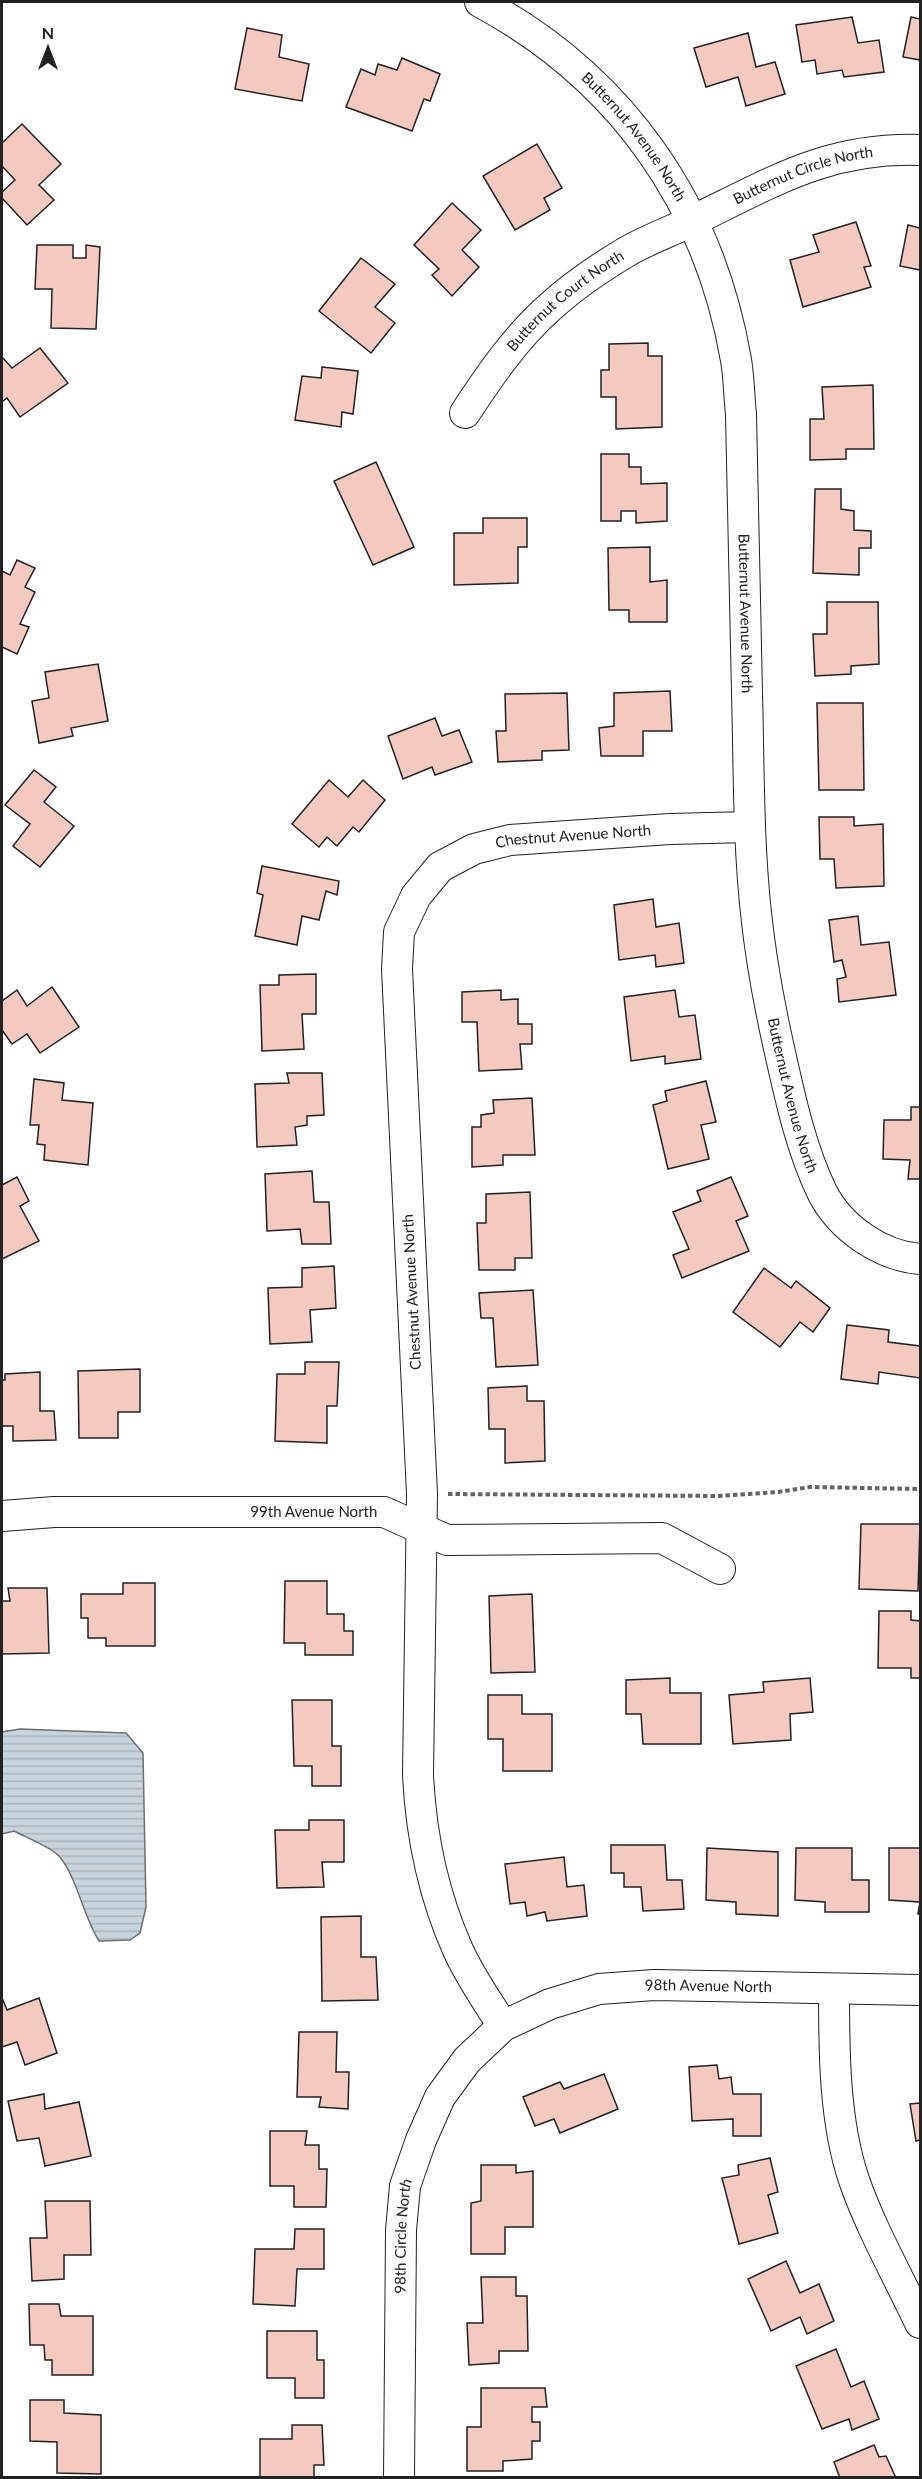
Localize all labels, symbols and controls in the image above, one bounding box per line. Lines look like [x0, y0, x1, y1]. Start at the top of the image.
north arrow [18, 18, 78, 78]
text: N [42, 23, 54, 42]
street label: Butternut Avenue North [578, 68, 690, 204]
street label: Butternut Circle North [730, 142, 874, 207]
street label: Butternut Court North [502, 246, 627, 354]
street label: Butternut Avenue North [736, 533, 757, 693]
street label: Chestnut Avenue North [493, 820, 652, 851]
street label: Butternut Avenue North [765, 1016, 823, 1175]
street label: Chestnut Avenue North [398, 1214, 424, 1370]
street label: 99th Avenue North [250, 1502, 377, 1520]
street label: 98th Avenue North [644, 1975, 772, 1995]
street label: 98th Circle North [390, 2176, 415, 2294]

